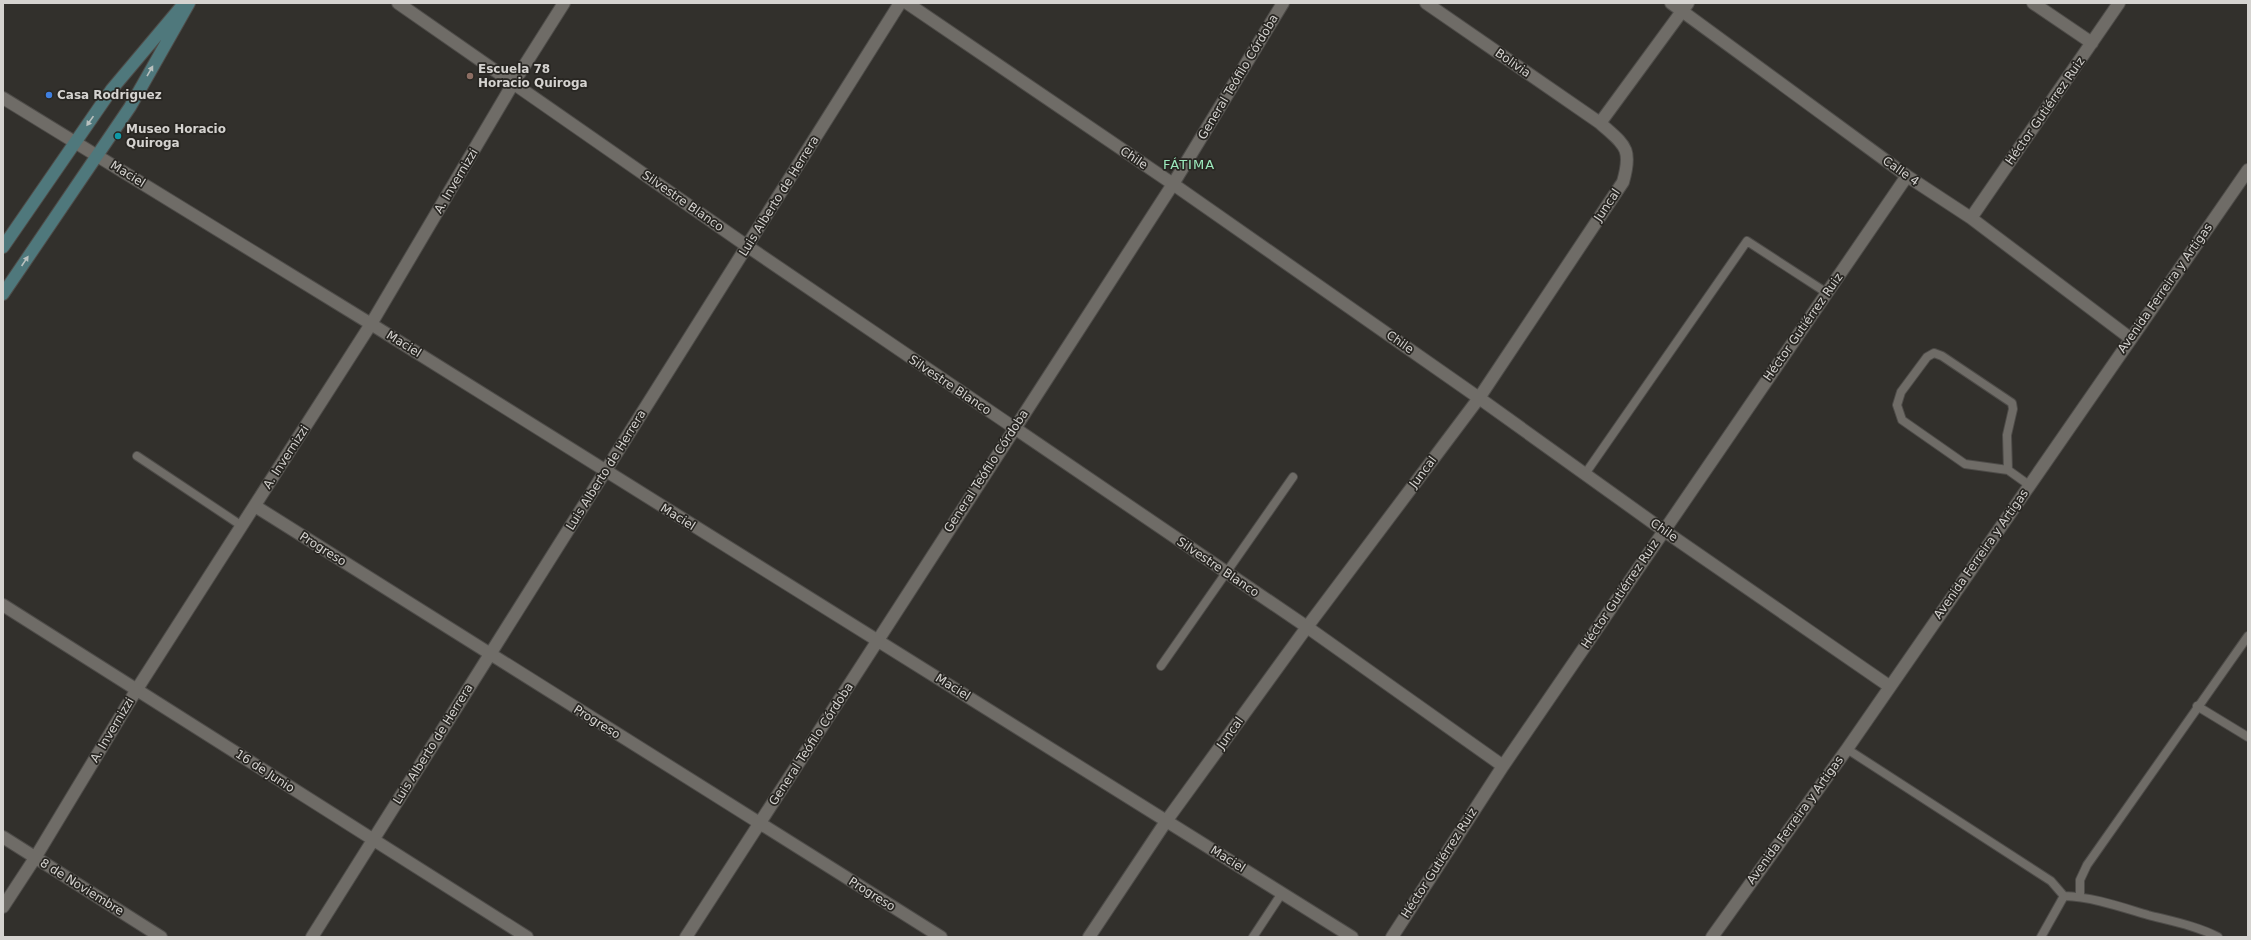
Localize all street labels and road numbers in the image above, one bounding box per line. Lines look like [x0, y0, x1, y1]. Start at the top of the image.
street label: General Teófilo Córdoba [1195, 12, 1281, 142]
street label: Bolivia [1493, 46, 1533, 80]
street label: Héctor Gutiérrez Ruiz [2003, 55, 2087, 167]
street label: Luis Alberto de Herrera [736, 133, 822, 259]
street label: Chile [1118, 144, 1150, 172]
street label: A. Invernizzi [431, 146, 481, 216]
street label: Calle 4 [1880, 153, 1922, 189]
street label: Maciel [108, 158, 148, 190]
street label: Silvestre Blanco [640, 168, 726, 234]
street label: Juncal [1591, 186, 1623, 225]
street label: Avenida Ferreira y Artigas [2115, 221, 2215, 355]
street label: Héctor Gutiérrez Ruiz [1761, 271, 1845, 383]
street label: Maciel [384, 328, 424, 360]
street label: Chile [1384, 328, 1416, 356]
street label: Silvestre Blanco [906, 352, 994, 418]
street label: Luis Alberto de Herrera [563, 407, 649, 533]
street label: General Teófilo Córdoba [941, 407, 1031, 535]
street label: A. Invernizzi [260, 423, 312, 491]
street label: Juncal [1406, 453, 1439, 491]
street label: Avenida Ferreira y Artigas [1931, 487, 2031, 621]
street label: Maciel [658, 501, 698, 533]
street label: Chile [1648, 516, 1680, 544]
street label: Progreso [297, 529, 349, 569]
street label: Silvestre Blanco [1174, 534, 1262, 600]
street label: Héctor Gutiérrez Ruiz [1578, 537, 1662, 651]
street label: Maciel [933, 671, 973, 703]
street label: General Teófilo Córdoba [766, 680, 856, 808]
street label: Luis Alberto de Herrera [390, 681, 476, 807]
street label: A. Invernizzi [87, 695, 137, 765]
street label: Progreso [571, 702, 623, 742]
street label: Juncal [1213, 714, 1246, 753]
street label: 16 de Junio [233, 747, 297, 795]
street label: Avenida Ferreira y Artigas [1744, 753, 1846, 887]
street label: Héctor Gutiérrez Ruiz [1398, 805, 1480, 921]
street label: Maciel [1208, 843, 1248, 875]
street label: 8 de Noviembre [38, 856, 126, 918]
street label: Progreso [846, 874, 898, 914]

